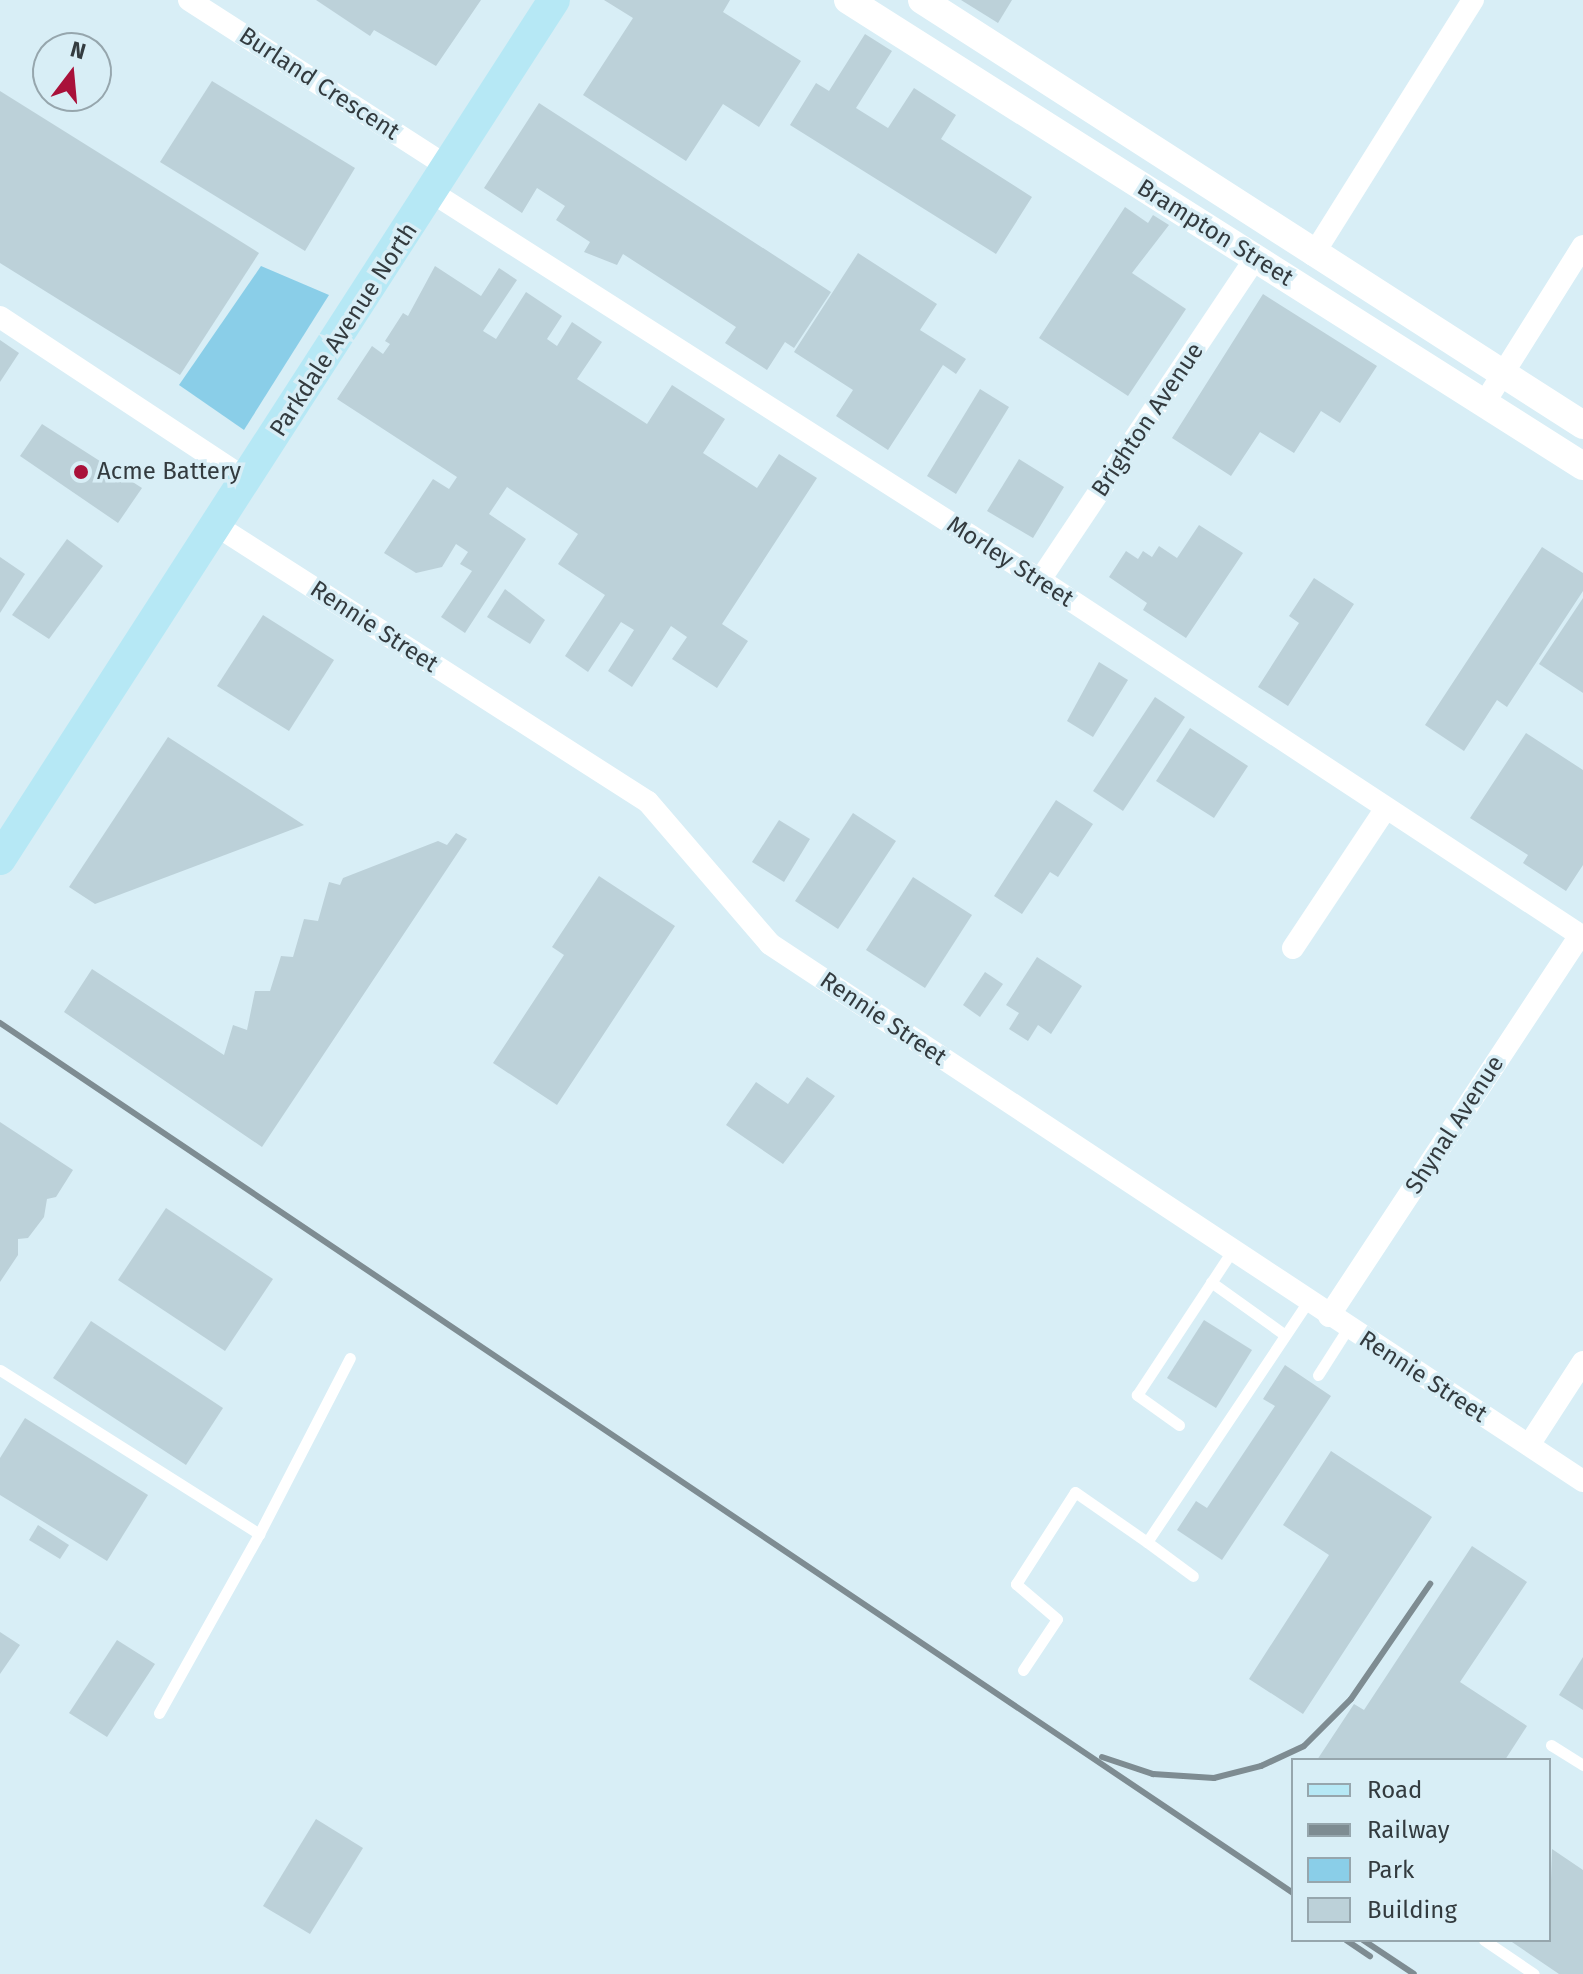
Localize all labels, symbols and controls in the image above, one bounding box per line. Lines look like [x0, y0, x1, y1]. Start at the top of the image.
street label: Burland Crescent [233, 21, 405, 147]
north arrow [32, 32, 112, 112]
text: N [67, 35, 89, 65]
street label: Brampton Street [1132, 173, 1298, 293]
street label: Parkdale Avenue North [264, 218, 424, 442]
street label: Brighton Avenue [1086, 338, 1210, 502]
place label: Acme Battery [97, 458, 241, 486]
marker: Acme Battery [72, 463, 90, 481]
street label: Morley Street [941, 510, 1079, 614]
street label: Rennie Street [305, 575, 443, 679]
street label: Rennie Street [814, 966, 952, 1072]
street label: Shynal Avenue [1400, 1051, 1510, 1199]
street label: Rennie Street [1354, 1325, 1492, 1429]
legend [1291, 1758, 1551, 1942]
text: Road [1367, 1776, 1422, 1804]
text: Railway [1367, 1816, 1450, 1844]
text: Park [1367, 1856, 1414, 1884]
text: Building [1367, 1896, 1457, 1924]

